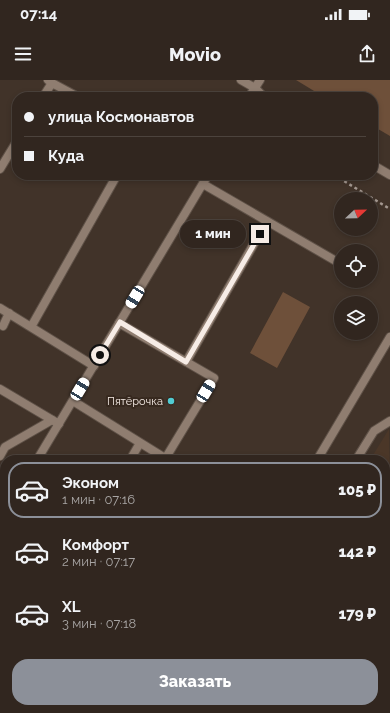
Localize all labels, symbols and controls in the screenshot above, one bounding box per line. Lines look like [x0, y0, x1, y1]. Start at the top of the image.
text: 07:14 [20, 5, 57, 23]
icon: menu [12, 43, 34, 65]
icon: share [356, 43, 378, 65]
text: Movio [169, 44, 221, 65]
text: улица Космонавтов [48, 108, 194, 126]
text: Куда [48, 147, 84, 165]
north arrow [334, 192, 378, 236]
map controls [334, 192, 378, 340]
callout: 1 мин [180, 220, 246, 248]
route end [251, 225, 269, 243]
text: 1 мин [195, 226, 231, 241]
button: locate [334, 244, 378, 288]
car [124, 284, 146, 310]
button: layers [334, 296, 378, 340]
route start [91, 346, 109, 364]
car [69, 376, 91, 402]
car [195, 378, 217, 404]
place label: Пятёрочка [107, 395, 163, 408]
marker: Пятёрочка [166, 396, 176, 406]
icon: car [14, 472, 50, 508]
text: Эконом [62, 474, 119, 492]
text: 105 ₽ [338, 481, 376, 499]
text: 1 мин · 07:16 [62, 492, 135, 507]
icon: car [14, 534, 50, 570]
text: Комфорт [62, 536, 129, 554]
text: 142 ₽ [339, 543, 376, 561]
text: 2 мин · 07:17 [62, 554, 135, 569]
icon: car [14, 596, 50, 632]
text: XL [62, 598, 80, 616]
text: 179 ₽ [338, 605, 376, 623]
text: 3 мин · 07:18 [62, 616, 136, 631]
button: Заказать [12, 659, 378, 705]

